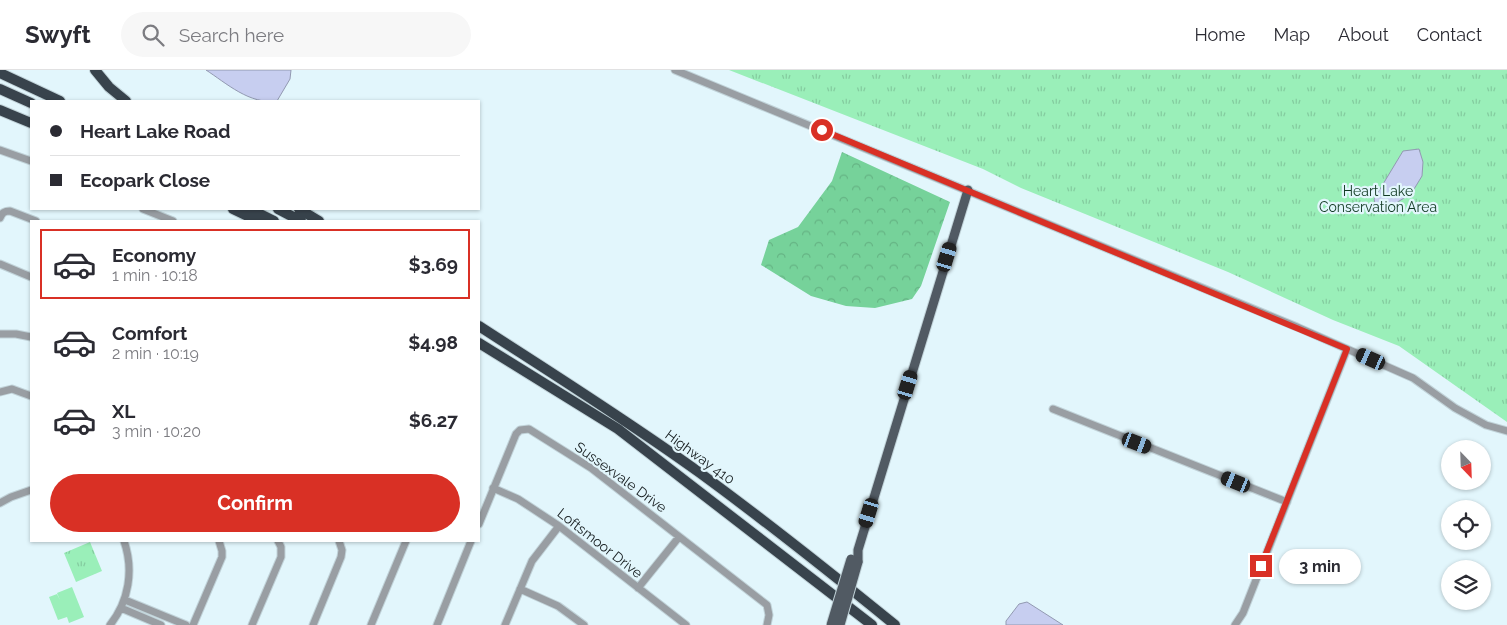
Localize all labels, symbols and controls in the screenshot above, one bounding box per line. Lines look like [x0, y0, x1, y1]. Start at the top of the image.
search box [121, 12, 471, 57]
text: Swyft [25, 20, 91, 49]
icon: search [139, 21, 167, 49]
text: Search here [179, 24, 284, 46]
text: Home [1194, 24, 1245, 45]
text: Map [1273, 24, 1310, 45]
text: About [1338, 24, 1389, 45]
text: Contact [1417, 24, 1482, 45]
route start [811, 119, 833, 141]
text: Heart Lake Road [80, 120, 231, 142]
text: Ecopark Close [80, 169, 210, 191]
park label: Heart Lake Conservation Area [1319, 183, 1437, 215]
car [935, 240, 958, 274]
icon: car [52, 242, 97, 287]
text: Economy [112, 244, 196, 266]
text: $3.69 [408, 253, 458, 275]
text: 1 min · 10:18 [112, 266, 198, 285]
icon: car [52, 320, 97, 365]
text: Comfort [112, 322, 187, 344]
text: $4.98 [408, 331, 458, 353]
text: 2 min · 10:19 [112, 344, 199, 363]
car [1354, 346, 1387, 372]
car [896, 368, 919, 402]
icon: car [52, 398, 97, 443]
text: XL [112, 400, 135, 422]
text: $6.27 [409, 409, 458, 431]
text: 3 min · 10:20 [112, 422, 201, 441]
street label: Highway 410 [662, 427, 738, 487]
car [1120, 431, 1153, 455]
street label: Sussexvale Drive [572, 438, 670, 516]
north arrow [1441, 440, 1491, 490]
map controls [1441, 440, 1491, 610]
car [1219, 469, 1252, 495]
button: Confirm [50, 474, 460, 532]
car [857, 496, 880, 530]
button: locate [1441, 500, 1491, 550]
street label: Loftsmoor Drive [554, 505, 646, 581]
callout: 3 min [1278, 548, 1361, 584]
route end [1250, 555, 1272, 577]
text: 3 min [1299, 557, 1341, 576]
button: layers [1441, 560, 1491, 610]

